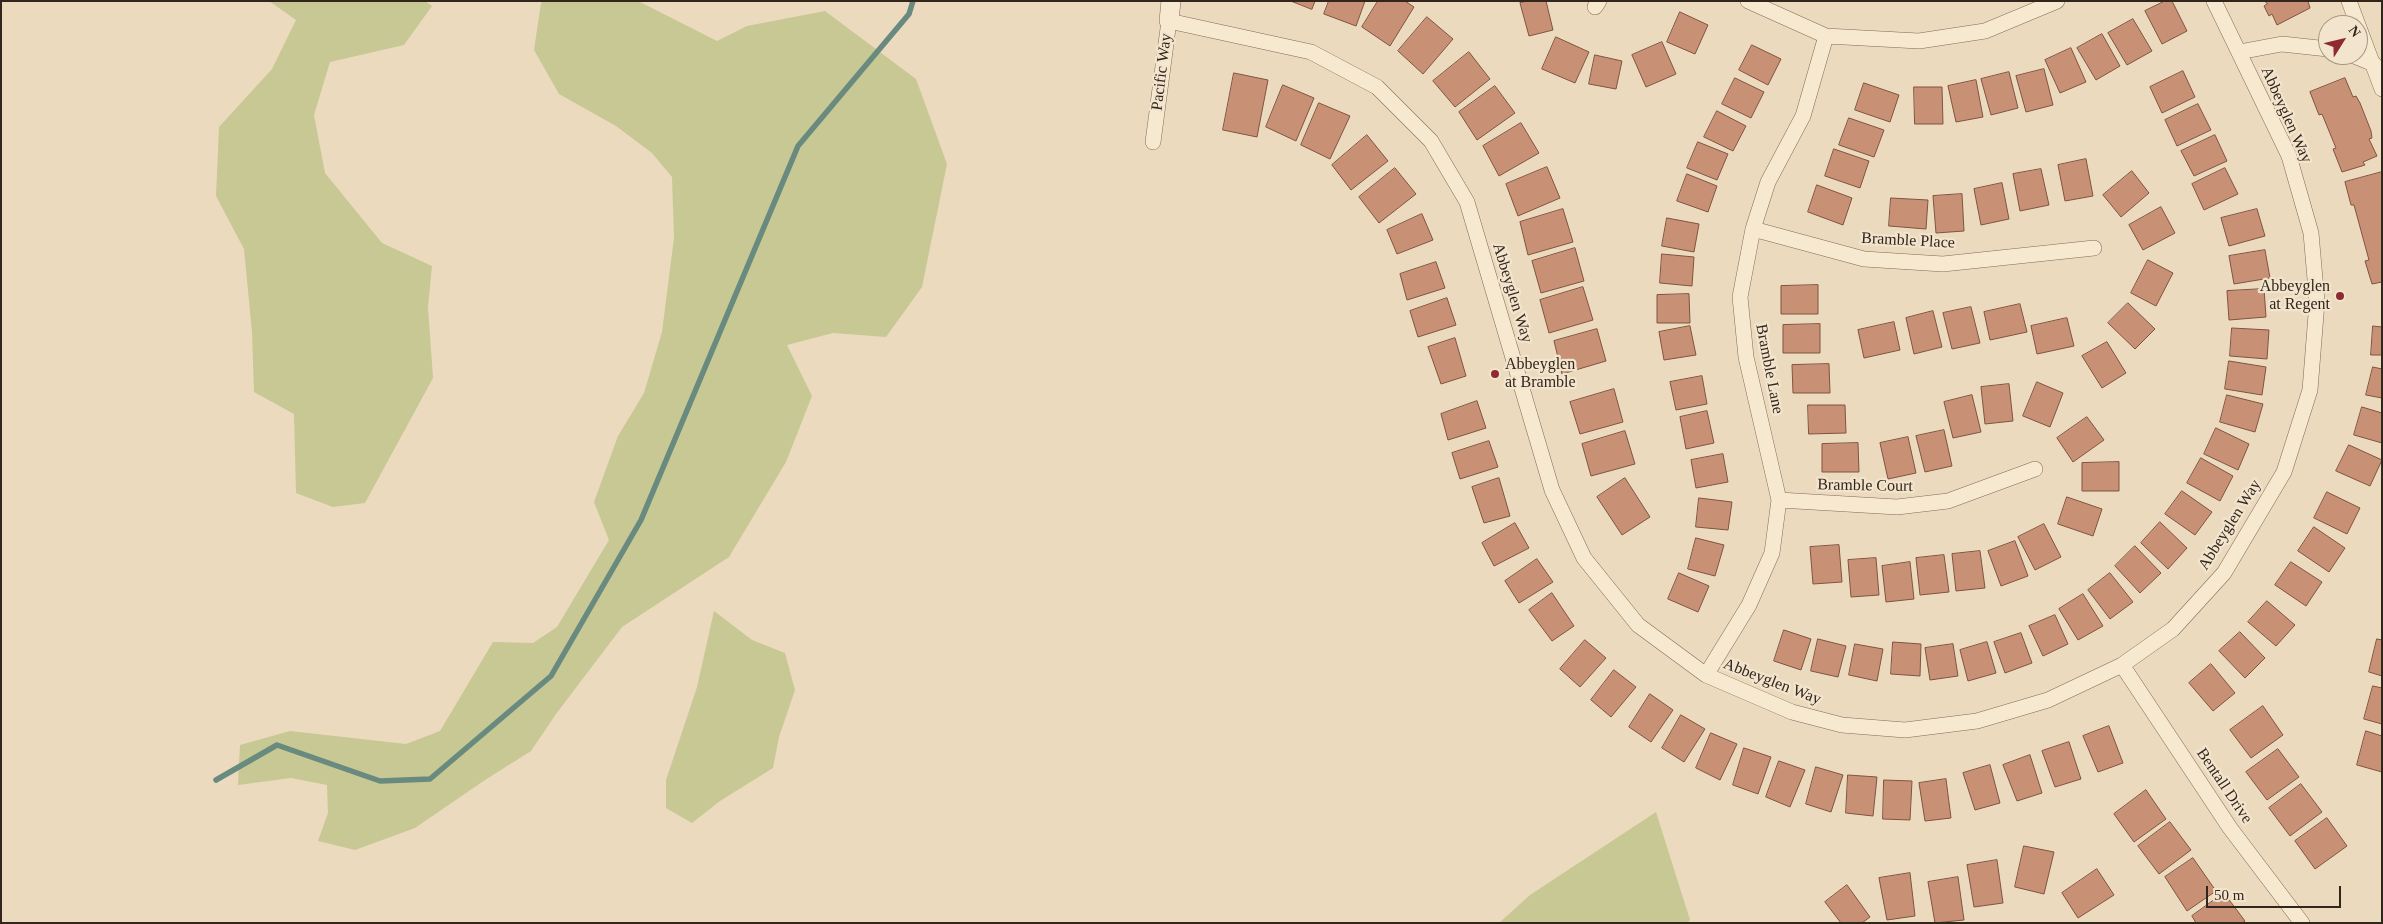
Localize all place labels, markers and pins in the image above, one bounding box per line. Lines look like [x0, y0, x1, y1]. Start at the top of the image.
place label: Abbeyglen at Regent [2260, 277, 2330, 315]
marker: Abbeyglen at Regent [2334, 290, 2346, 302]
place label: Abbeyglen at Bramble [1505, 355, 1576, 393]
marker: Abbeyglen at Bramble [1489, 368, 1501, 380]

